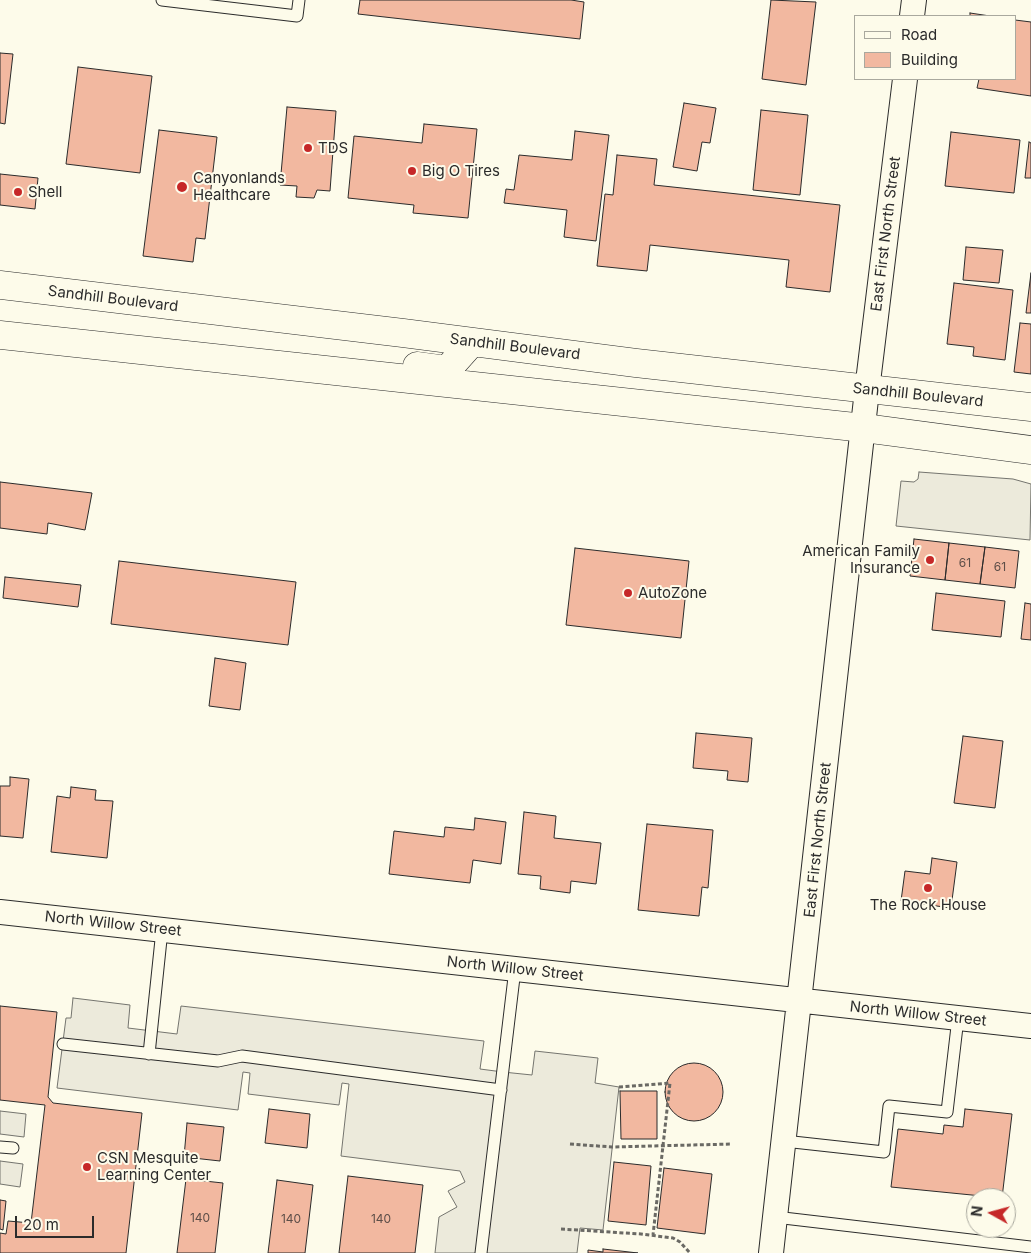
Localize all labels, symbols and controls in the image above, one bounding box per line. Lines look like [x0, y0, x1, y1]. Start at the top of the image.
legend [854, 15, 1016, 80]
text: Road [901, 25, 937, 44]
text: Building [901, 50, 958, 69]
place label: TDS [318, 139, 348, 157]
marker: TDS [302, 142, 314, 154]
street label: East First North Street [868, 155, 904, 313]
place label: Big O Tires [422, 162, 500, 180]
marker: Big O Tires [406, 165, 418, 177]
place label: Canyonlands Healthcare [193, 169, 285, 204]
marker: Canyonlands Healthcare [175, 180, 189, 194]
place label: Shell [28, 183, 63, 201]
marker: Shell [12, 186, 24, 198]
street label: Sandhill Boulevard [47, 282, 179, 316]
street label: Sandhill Boulevard [449, 330, 581, 364]
street label: Sandhill Boulevard [852, 379, 984, 411]
place label: American Family Insurance [802, 542, 920, 577]
marker: American Family Insurance [924, 554, 936, 566]
house number: 61 [959, 556, 971, 570]
house number: 61 [994, 560, 1006, 574]
place label: AutoZone [638, 584, 707, 602]
marker: AutoZone [622, 587, 634, 599]
street label: East First North Street [801, 761, 835, 919]
marker: The Rock House [922, 882, 934, 894]
place label: The Rock House [870, 896, 986, 914]
street label: North Willow Street [44, 908, 182, 940]
street label: North Willow Street [446, 953, 584, 985]
street label: North Willow Street [849, 998, 987, 1030]
place label: CSN Mesquite Learning Center [97, 1149, 211, 1184]
marker: CSN Mesquite Learning Center [81, 1161, 93, 1173]
north arrow [966, 1188, 1016, 1238]
text: N [968, 1205, 986, 1218]
scale bar [18, 1206, 96, 1238]
house number: 140 [190, 1211, 210, 1225]
house number: 140 [281, 1212, 301, 1226]
house number: 140 [371, 1212, 391, 1226]
text: 20 m [23, 1215, 59, 1234]

